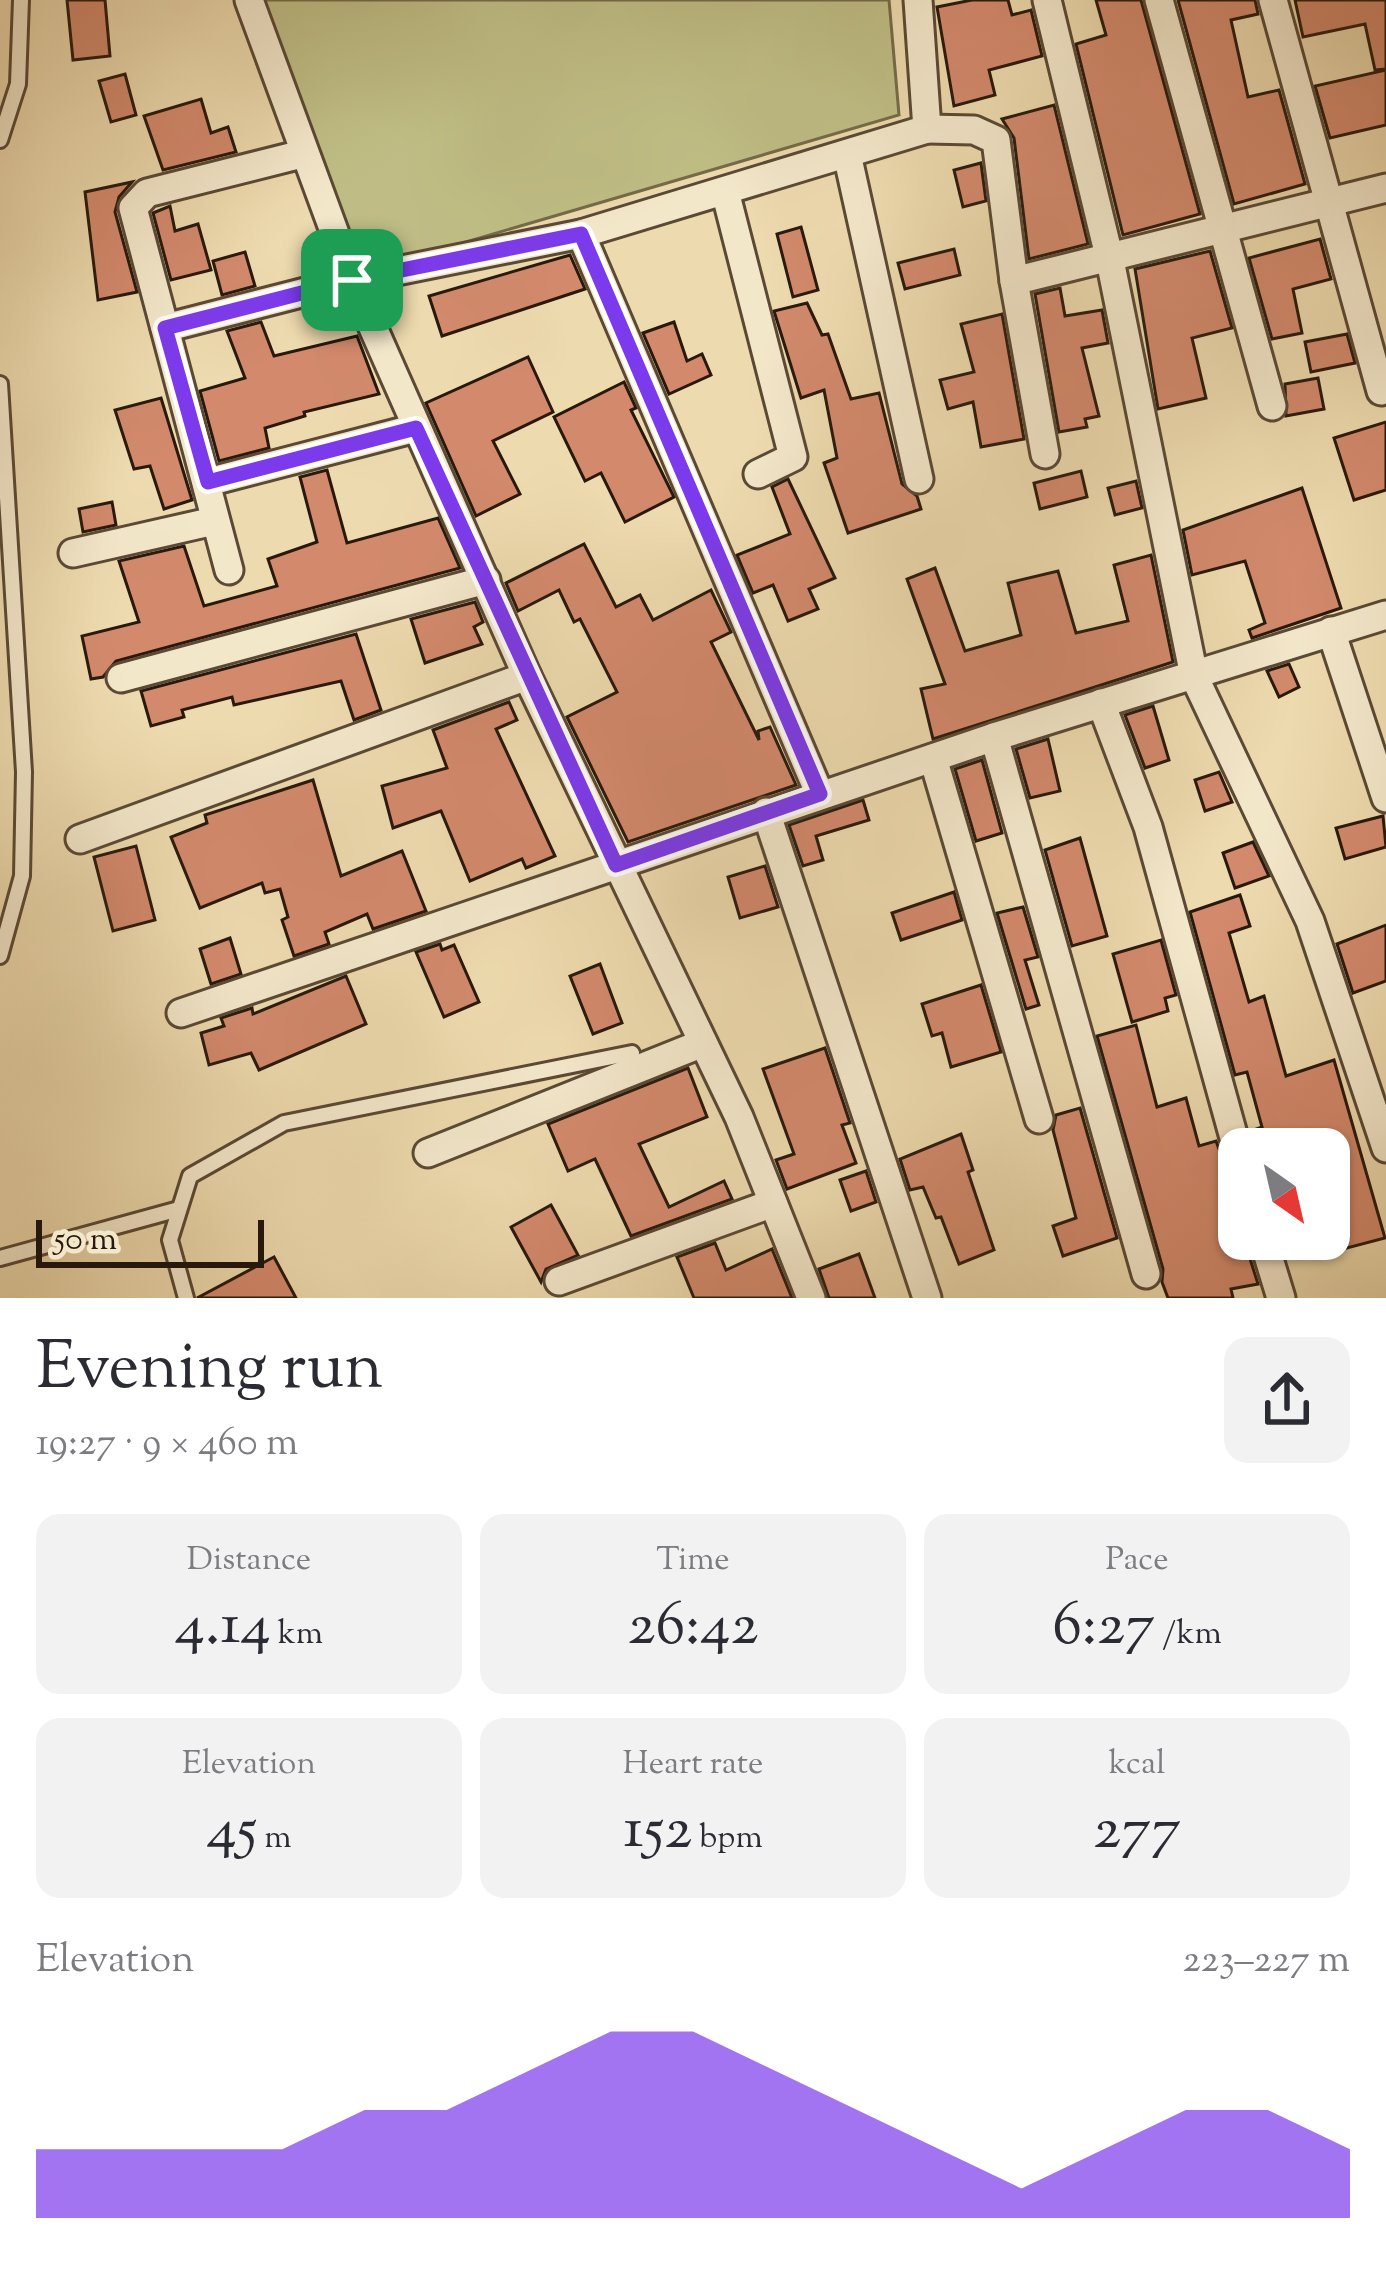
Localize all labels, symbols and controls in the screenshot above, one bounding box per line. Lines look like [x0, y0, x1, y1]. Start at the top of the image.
pin [301, 229, 403, 331]
icon: arrive [319, 247, 385, 313]
north arrow [1218, 1128, 1350, 1260]
map controls [1218, 1128, 1350, 1260]
scale bar [36, 1214, 264, 1267]
text: 50 m [54, 1217, 117, 1265]
text: Evening run [36, 1324, 383, 1419]
button: share [1224, 1337, 1350, 1463]
text: 19:27 · 9 × 460 m [36, 1417, 298, 1473]
text: Distance [187, 1537, 311, 1585]
text: Time [656, 1537, 730, 1585]
text: Pace [1105, 1537, 1169, 1585]
text: 4.14 [175, 1585, 271, 1672]
text: 26:42 [627, 1585, 759, 1672]
text: 6:27 [1052, 1585, 1155, 1672]
text: km [271, 1611, 323, 1659]
text: /km [1155, 1611, 1222, 1659]
text: Elevation [182, 1741, 316, 1789]
text: Heart rate [623, 1741, 763, 1789]
text: kcal [1109, 1741, 1165, 1789]
text: 45 [206, 1789, 257, 1876]
text: 152 [623, 1789, 692, 1876]
text: 277 [1093, 1789, 1181, 1876]
text: m [257, 1815, 292, 1863]
text: bpm [692, 1815, 763, 1863]
text: Elevation [36, 1934, 194, 1990]
text: 223–227 m [1182, 1934, 1350, 1990]

